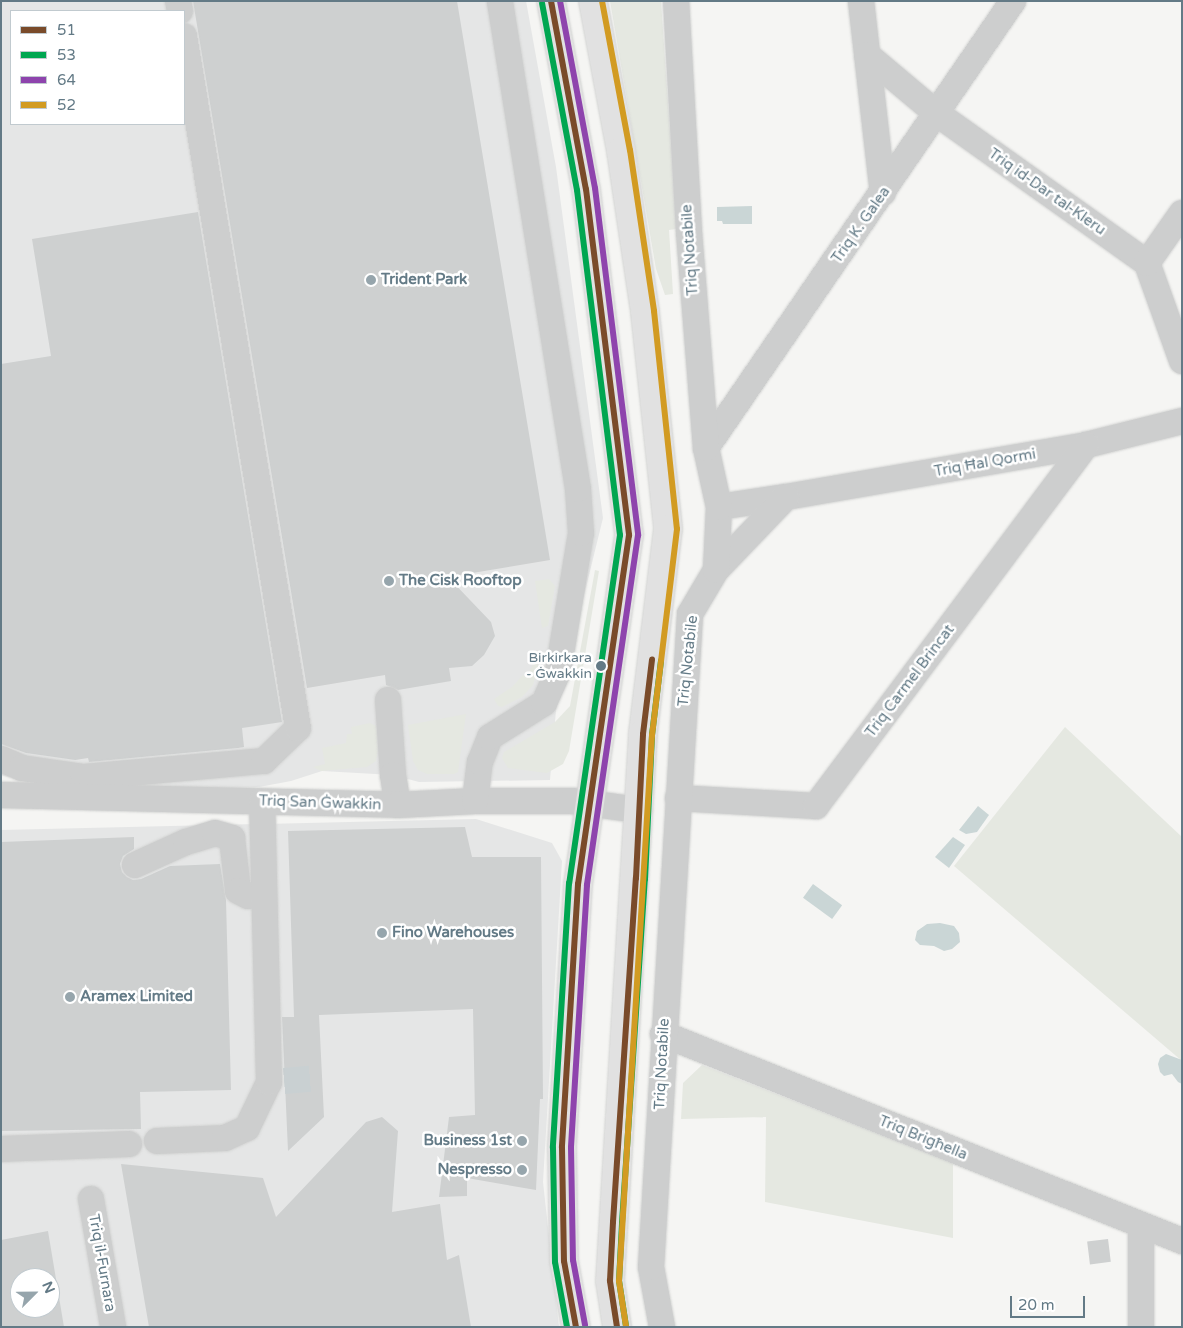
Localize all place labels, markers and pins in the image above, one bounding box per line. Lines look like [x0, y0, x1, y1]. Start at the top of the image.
place label: Trident Park [381, 271, 467, 289]
marker: Trident Park [365, 274, 377, 286]
place label: The Cisk Rooftop [399, 572, 522, 590]
marker: The Cisk Rooftop [383, 575, 395, 587]
place label: Birkirkara - Ġwakkin [526, 650, 592, 682]
marker: Birkirkara - Ġwakkin [596, 661, 606, 671]
place label: Fino Warehouses [392, 924, 514, 942]
marker: Fino Warehouses [376, 927, 388, 939]
place label: Aramex Limited [80, 988, 193, 1006]
marker: Aramex Limited [64, 991, 76, 1003]
place label: Business 1st [423, 1132, 512, 1150]
marker: Business 1st [516, 1135, 528, 1147]
place label: Nespresso [437, 1161, 512, 1179]
marker: Nespresso [516, 1164, 528, 1176]

